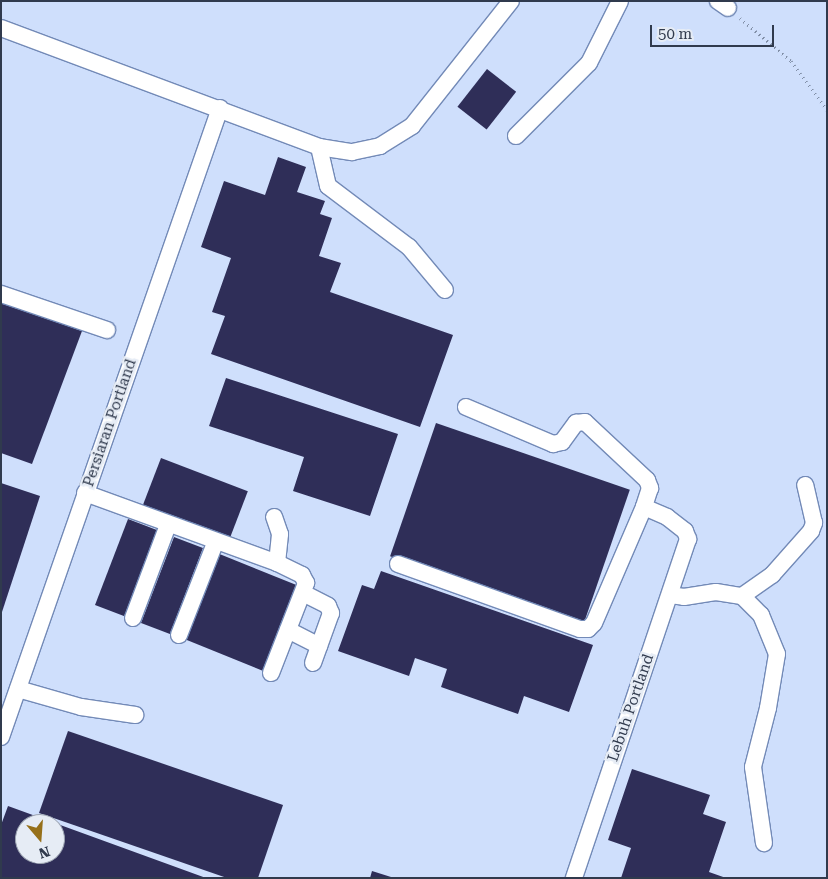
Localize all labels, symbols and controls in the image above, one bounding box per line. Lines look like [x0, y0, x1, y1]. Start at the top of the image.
scale bar [653, 15, 777, 47]
text: 50 m [658, 25, 692, 43]
street label: Persiaran Portland [80, 357, 140, 489]
street label: Lebuh Portland [604, 652, 658, 764]
north arrow [15, 814, 65, 864]
text: N [37, 843, 52, 862]

